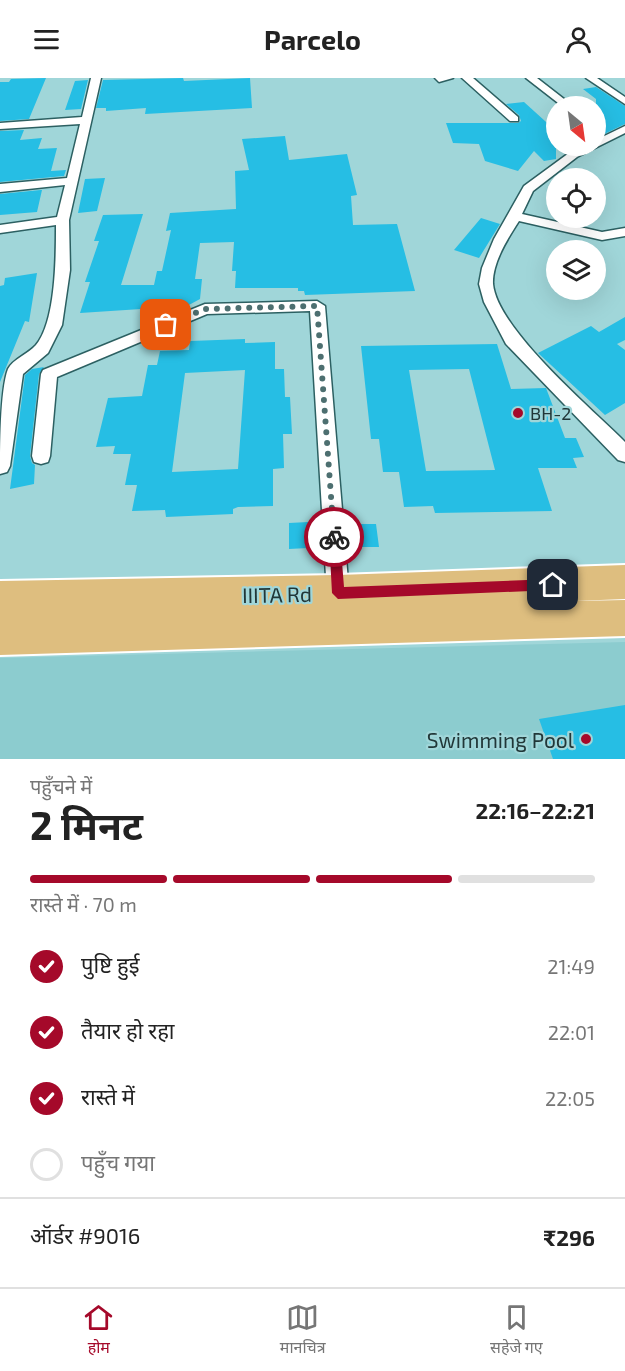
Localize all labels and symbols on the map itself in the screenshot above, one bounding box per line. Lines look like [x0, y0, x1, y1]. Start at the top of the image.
north arrow [546, 96, 606, 156]
pin [140, 299, 191, 350]
place label: BH-2 [530, 402, 571, 424]
marker: BH-2 [511, 406, 525, 420]
courier [304, 507, 364, 567]
pin [527, 559, 578, 610]
street label: IIITA Rd [242, 581, 312, 607]
place label: Swimming Pool [427, 727, 575, 752]
marker: Swimming Pool [579, 732, 593, 746]

